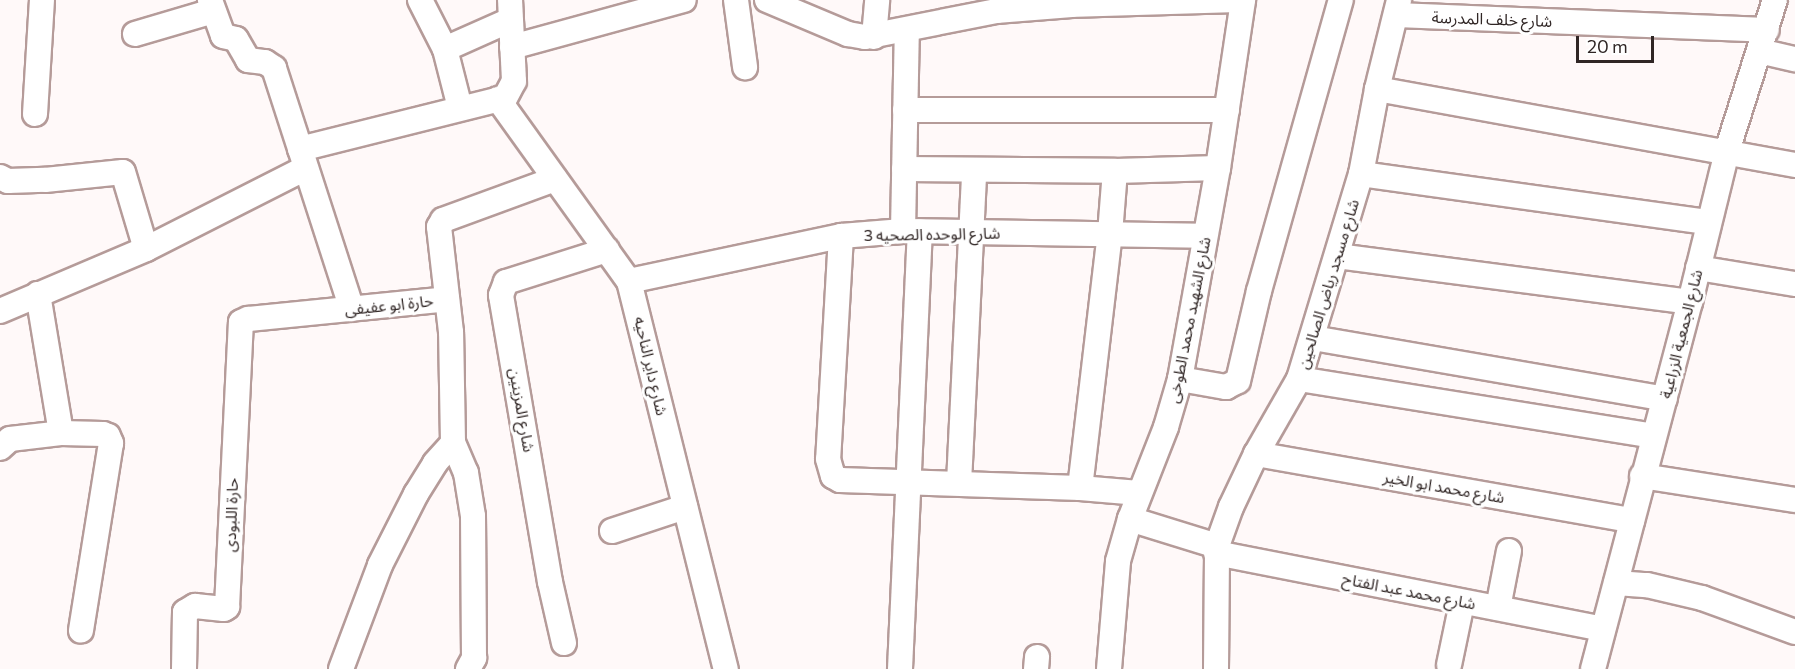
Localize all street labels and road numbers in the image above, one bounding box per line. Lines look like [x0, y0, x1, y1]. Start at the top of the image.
street label: شارع خلف المدرسة [1431, 7, 1553, 31]
street label: شارع مسجد رياض الصالحين [1293, 197, 1363, 371]
street label: شارع الوحده الصحيه 3 [864, 223, 1000, 245]
street label: شارع الشهيد محمد الطوخى [1163, 235, 1215, 405]
street label: شارع الجمعية الزراعية [1656, 268, 1706, 400]
street label: حارة ابو عفيفى [344, 291, 434, 319]
street label: شارع داير الناحيه [630, 315, 672, 417]
street label: شارع المزينين [505, 366, 539, 454]
street label: شارع محمد ابو الخير [1382, 467, 1506, 507]
street label: حارة اللبودى [220, 477, 242, 553]
street label: شارع محمد عبد الفتاح [1341, 569, 1477, 613]

